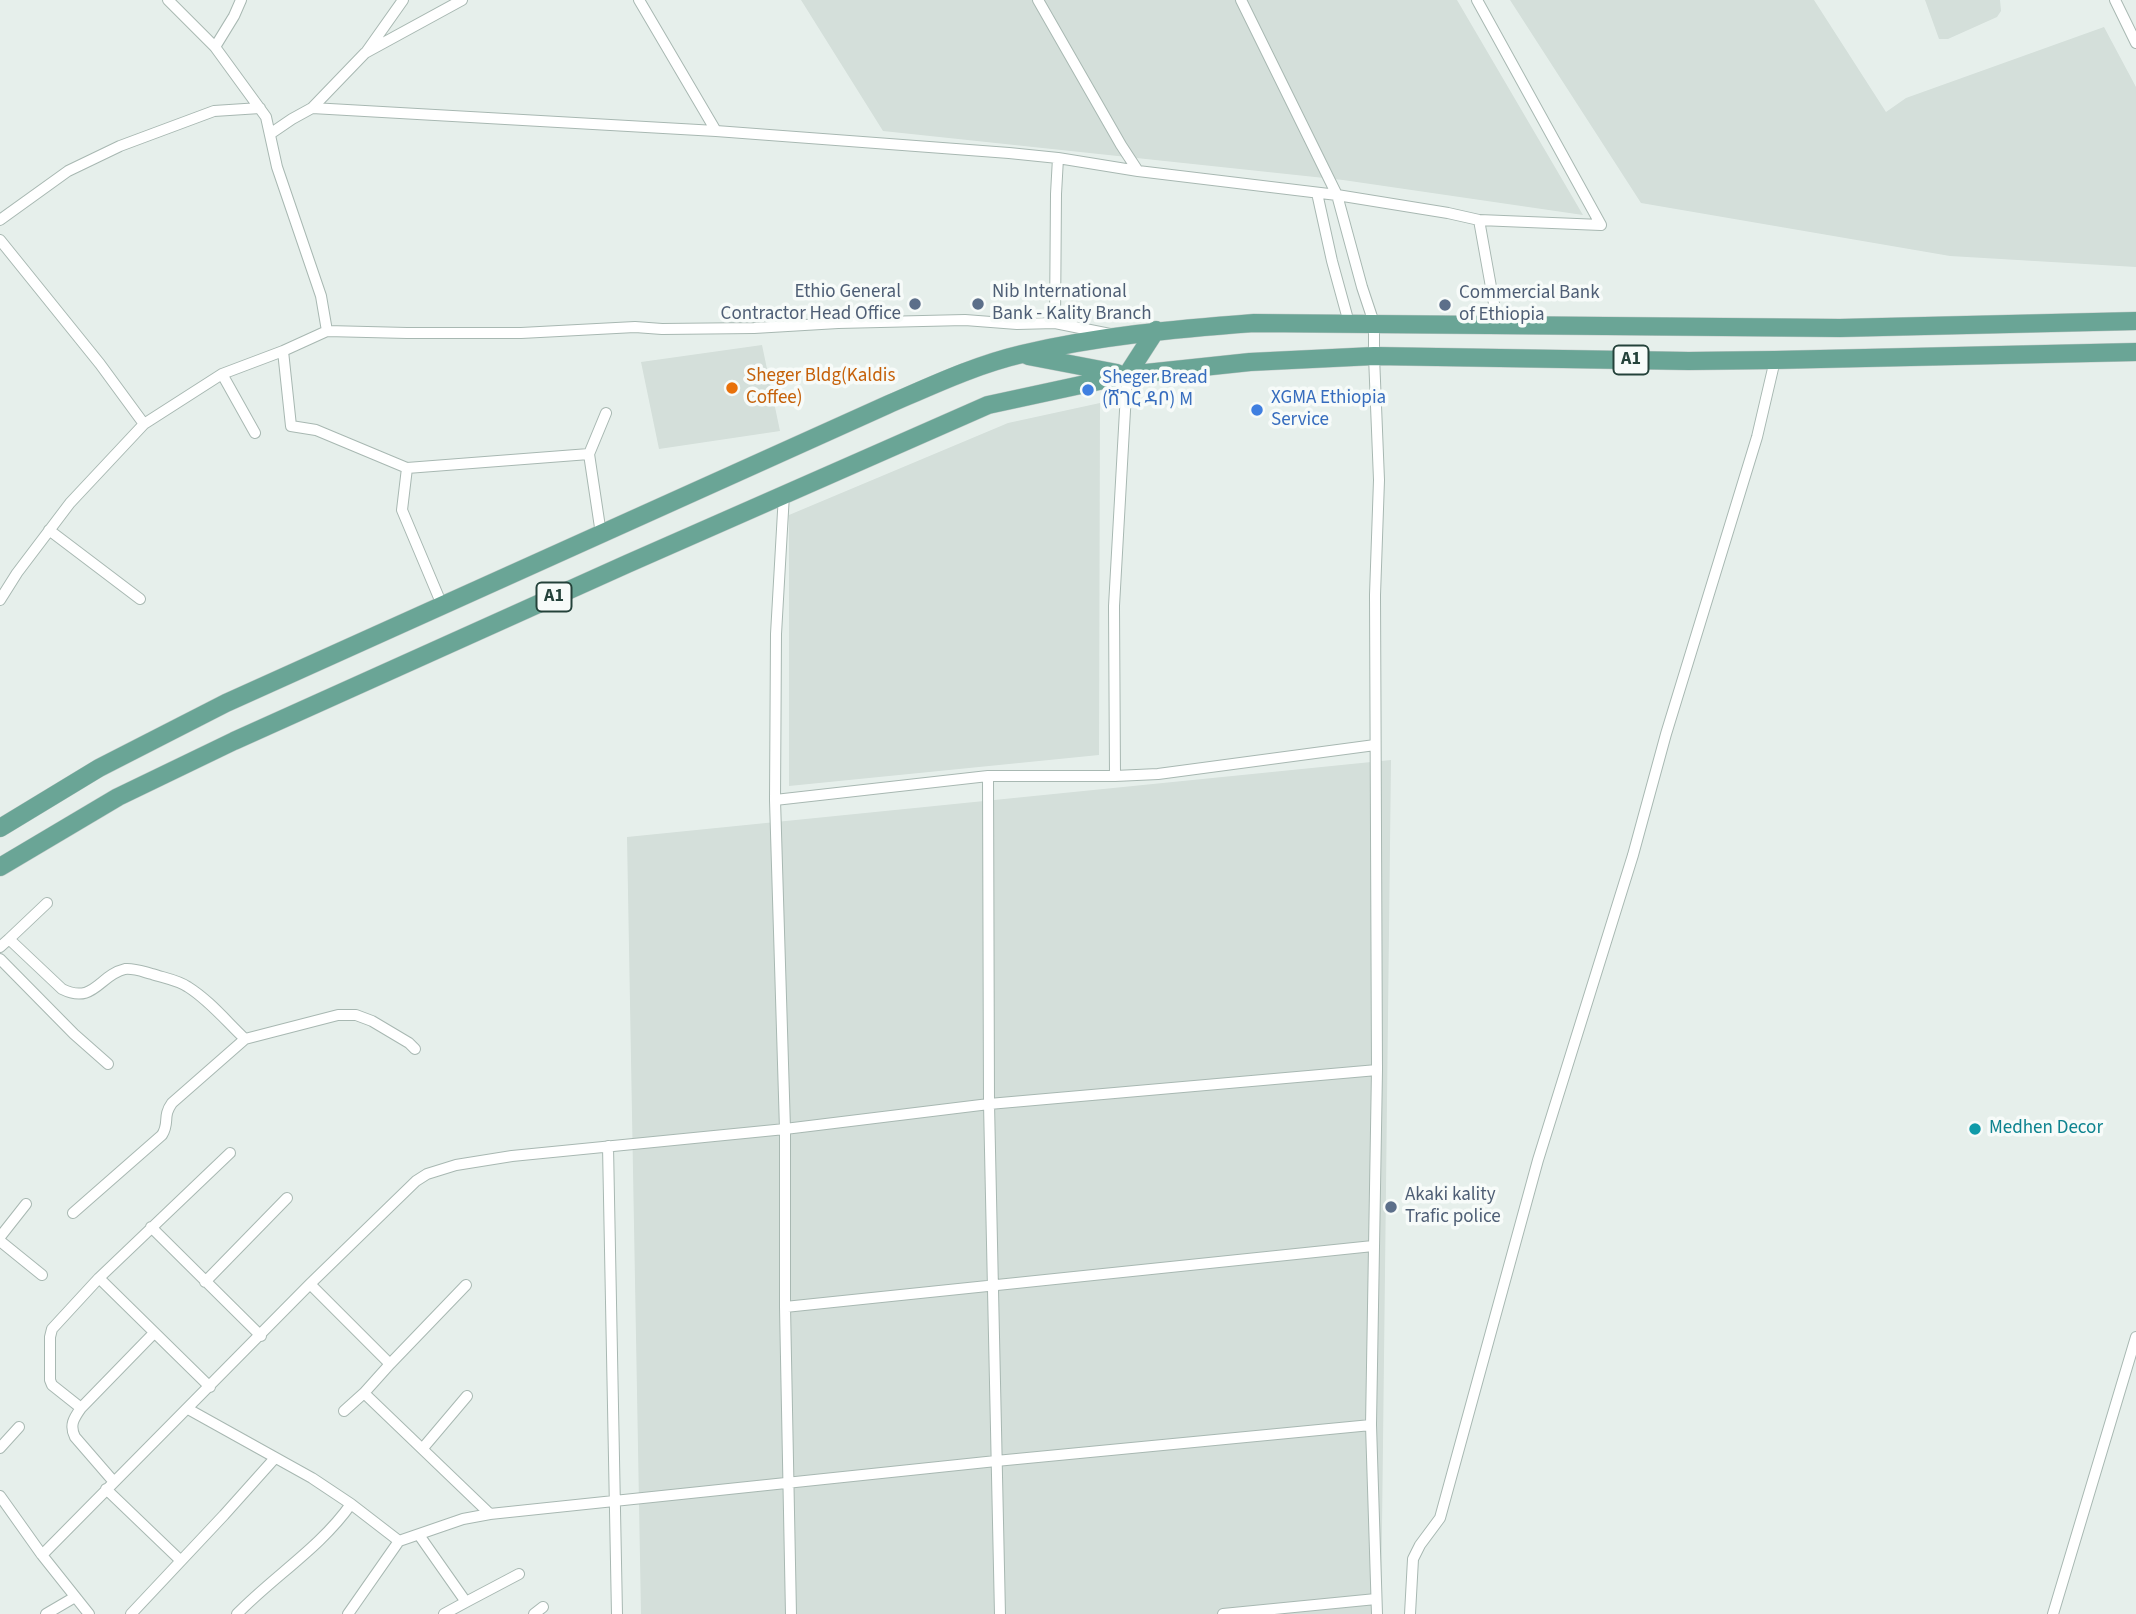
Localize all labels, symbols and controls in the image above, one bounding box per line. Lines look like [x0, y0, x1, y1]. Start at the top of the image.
place label: Ethio General Contractor Head Office [721, 282, 901, 326]
place label: Nib International Bank - Kality Branch [992, 282, 1152, 326]
place label: Commercial Bank of Ethiopia [1459, 283, 1600, 327]
marker: Ethio General Contractor Head Office [907, 296, 923, 312]
marker: Nib International Bank - Kality Branch [970, 296, 986, 312]
marker: Commercial Bank of Ethiopia [1437, 297, 1453, 313]
road number: A1 [1614, 346, 1648, 374]
place label: Sheger Bldg(Kaldis Coffee) [746, 366, 895, 410]
place label: Sheger Bread (ሸገር ዳቦ) M [1102, 368, 1208, 412]
marker: Sheger Bldg(Kaldis Coffee) [724, 380, 740, 396]
marker: Sheger Bread (ሸገር ዳቦ) M [1080, 382, 1096, 398]
place label: XGMA Ethiopia Service [1271, 388, 1386, 432]
marker: XGMA Ethiopia Service [1249, 402, 1265, 418]
road number: A1 [536, 582, 572, 612]
place label: Medhen Decor [1989, 1118, 2103, 1140]
marker: Medhen Decor [1967, 1121, 1983, 1137]
place label: Akaki kality Trafic police [1405, 1185, 1501, 1229]
marker: Akaki kality Trafic police [1383, 1199, 1399, 1215]

